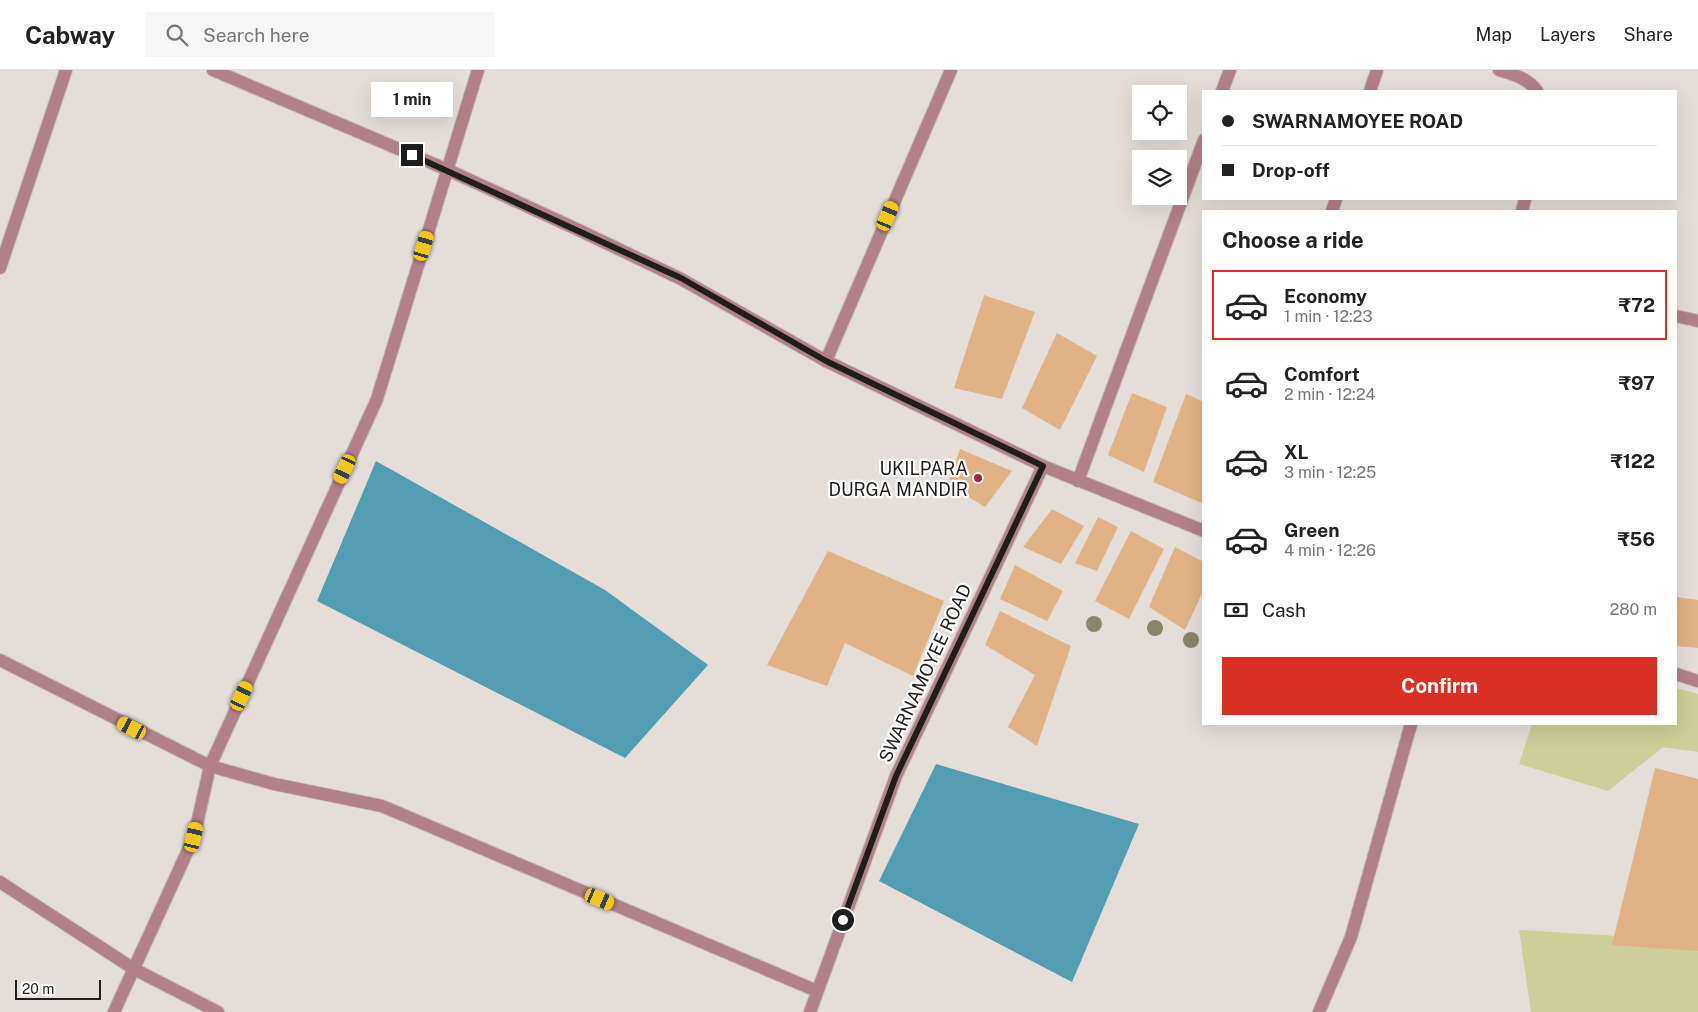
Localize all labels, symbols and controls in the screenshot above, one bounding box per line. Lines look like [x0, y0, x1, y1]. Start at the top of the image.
search box [145, 12, 495, 57]
text: Cabway [25, 21, 115, 49]
icon: search [163, 21, 191, 49]
text: Search here [203, 24, 310, 46]
text: Map [1476, 24, 1512, 45]
text: Layers [1540, 24, 1596, 45]
text: Share [1624, 24, 1673, 45]
callout: 1 min [371, 82, 453, 118]
map controls [1132, 85, 1187, 205]
button: locate [1132, 85, 1187, 140]
text: 1 min [393, 90, 431, 109]
text: SWARNAMOYEE ROAD [1252, 110, 1463, 132]
route end [401, 144, 423, 166]
button: layers [1132, 150, 1187, 205]
text: Drop-off [1252, 159, 1329, 181]
car [875, 199, 900, 233]
text: Choose a ride [1222, 227, 1364, 253]
car [412, 229, 435, 263]
icon: car [1224, 283, 1269, 328]
text: Economy [1284, 285, 1367, 307]
text: ₹72 [1619, 294, 1655, 316]
text: 1 min · 12:23 [1284, 307, 1372, 326]
icon: car [1224, 361, 1269, 406]
text: Comfort [1284, 363, 1360, 385]
text: ₹97 [1619, 372, 1655, 394]
text: 2 min · 12:24 [1284, 385, 1375, 404]
icon: car [1224, 439, 1269, 484]
text: XL [1284, 441, 1309, 463]
text: ₹122 [1611, 450, 1655, 472]
car [331, 452, 358, 486]
place label: UKILPARA DURGA MANDIR [828, 458, 968, 500]
text: 3 min · 12:25 [1284, 463, 1376, 482]
marker: UKILPARA DURGA MANDIR [972, 472, 984, 484]
icon: car [1224, 517, 1269, 562]
text: Green [1284, 519, 1339, 541]
text: ₹56 [1617, 528, 1655, 550]
text: 4 min · 12:26 [1284, 541, 1376, 560]
street label: SWARNAMOYEE ROAD [874, 580, 976, 766]
icon: cash [1222, 596, 1250, 624]
text: Cash [1262, 599, 1306, 621]
text: 280 m [1610, 600, 1657, 619]
button: Confirm [1222, 657, 1657, 715]
car [228, 679, 255, 713]
car [115, 715, 148, 741]
car [183, 821, 204, 853]
car [583, 886, 616, 912]
route start [832, 909, 854, 931]
scale bar [15, 977, 101, 1000]
text: 20 m [22, 981, 54, 997]

